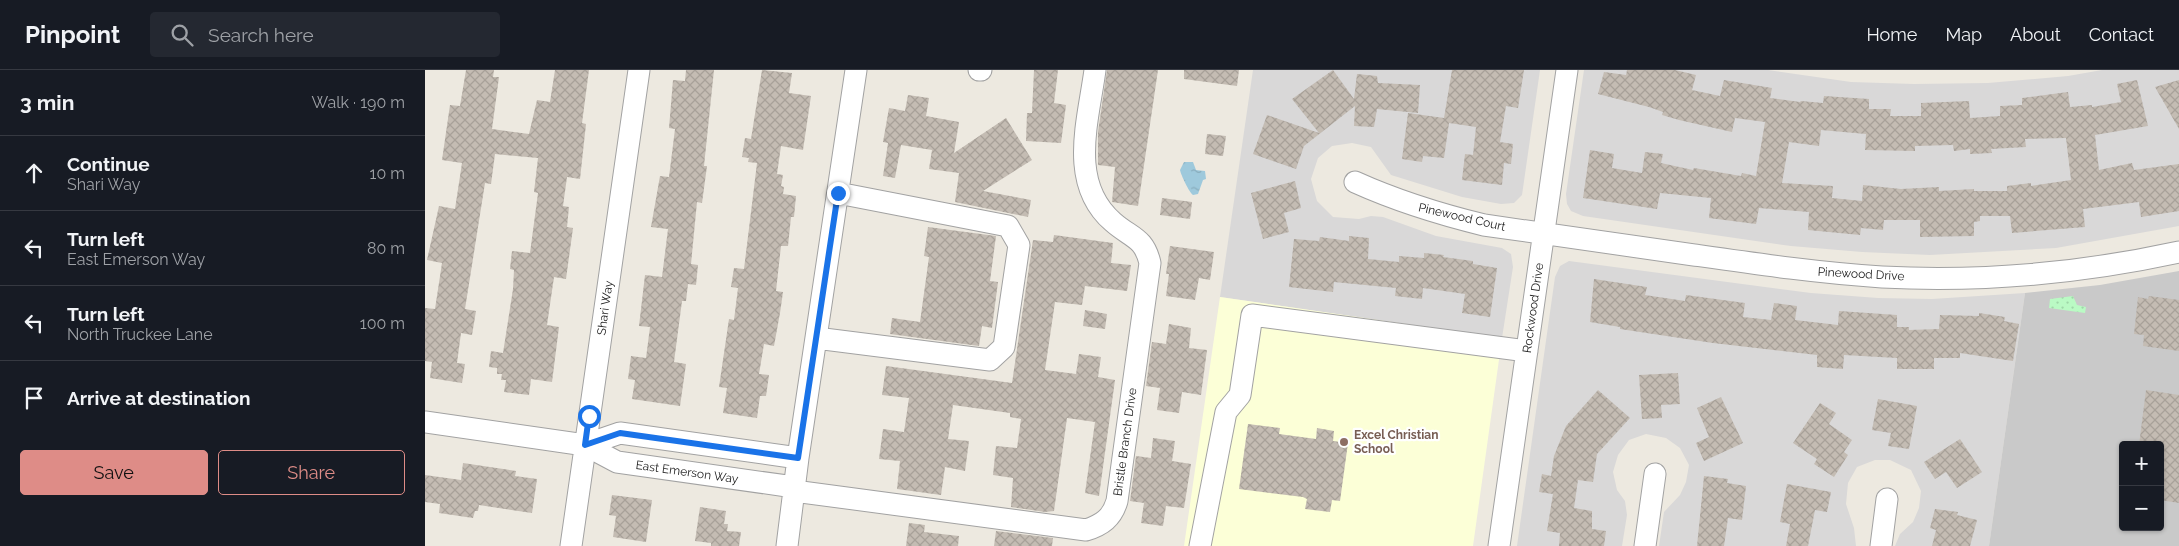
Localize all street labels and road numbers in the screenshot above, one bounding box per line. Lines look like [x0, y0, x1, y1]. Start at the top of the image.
street label: Pinewood Court [1417, 200, 1507, 234]
street label: Rockwood Drive [1520, 262, 1546, 354]
street label: Pinewood Drive [1817, 265, 1905, 283]
street label: Shari Way [594, 279, 616, 336]
street label: Bristle Branch Drive [1110, 387, 1140, 497]
street label: East Emerson Way [635, 458, 740, 486]

